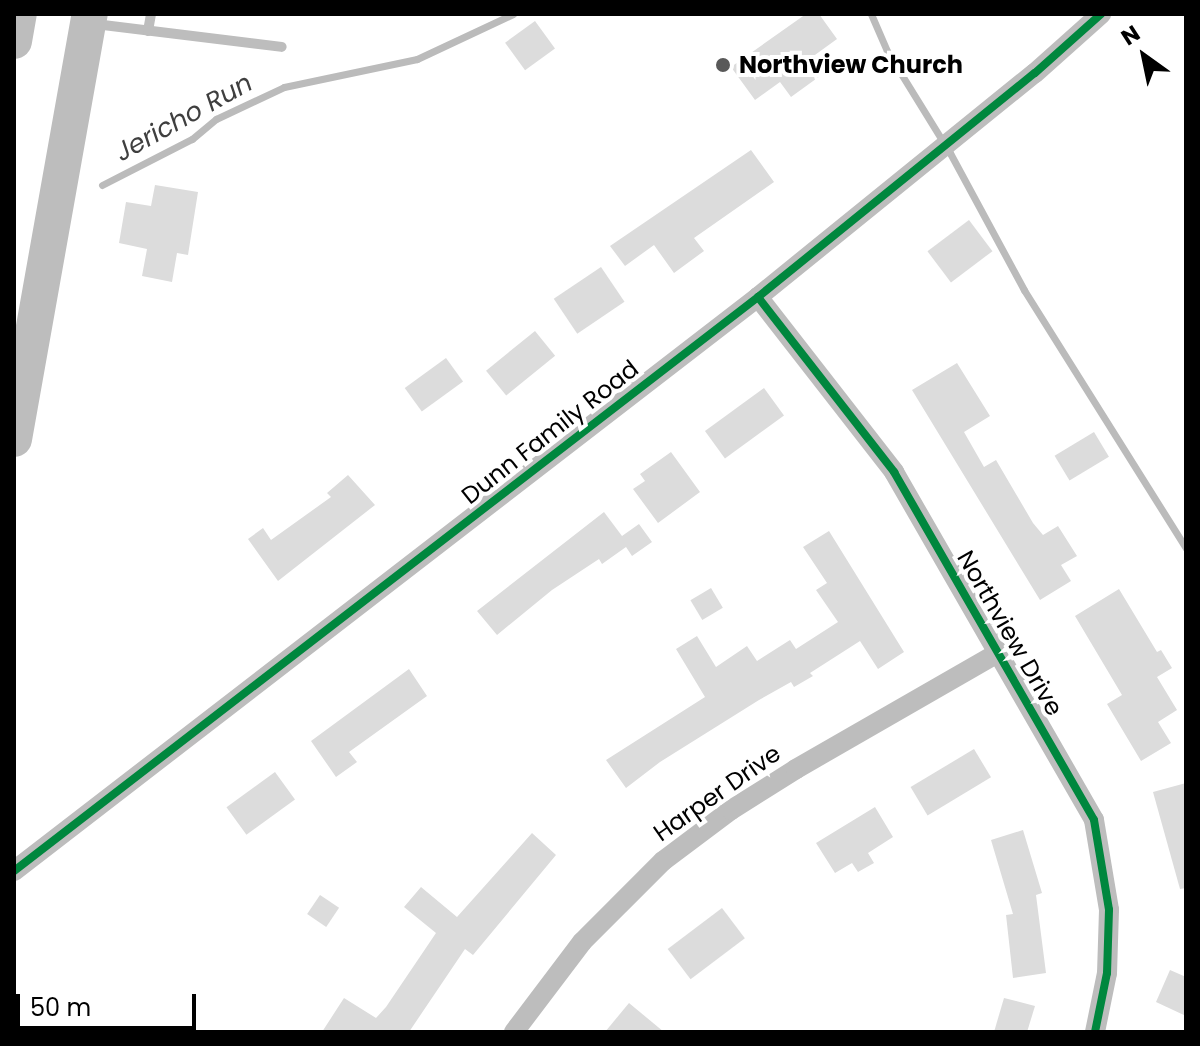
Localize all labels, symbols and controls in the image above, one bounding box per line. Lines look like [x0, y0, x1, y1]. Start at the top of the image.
north arrow [1104, 16, 1184, 96]
text: N [1115, 18, 1146, 53]
place label: Northview Church [739, 51, 963, 79]
marker: Northview Church [714, 56, 732, 74]
water label: Jericho Run [110, 68, 258, 168]
street label: Dunn Family Road [456, 354, 644, 510]
street label: Northview Drive [951, 545, 1069, 721]
street label: Harper Drive [648, 739, 786, 847]
scale bar [20, 978, 200, 1028]
text: 50 m [30, 991, 91, 1024]

